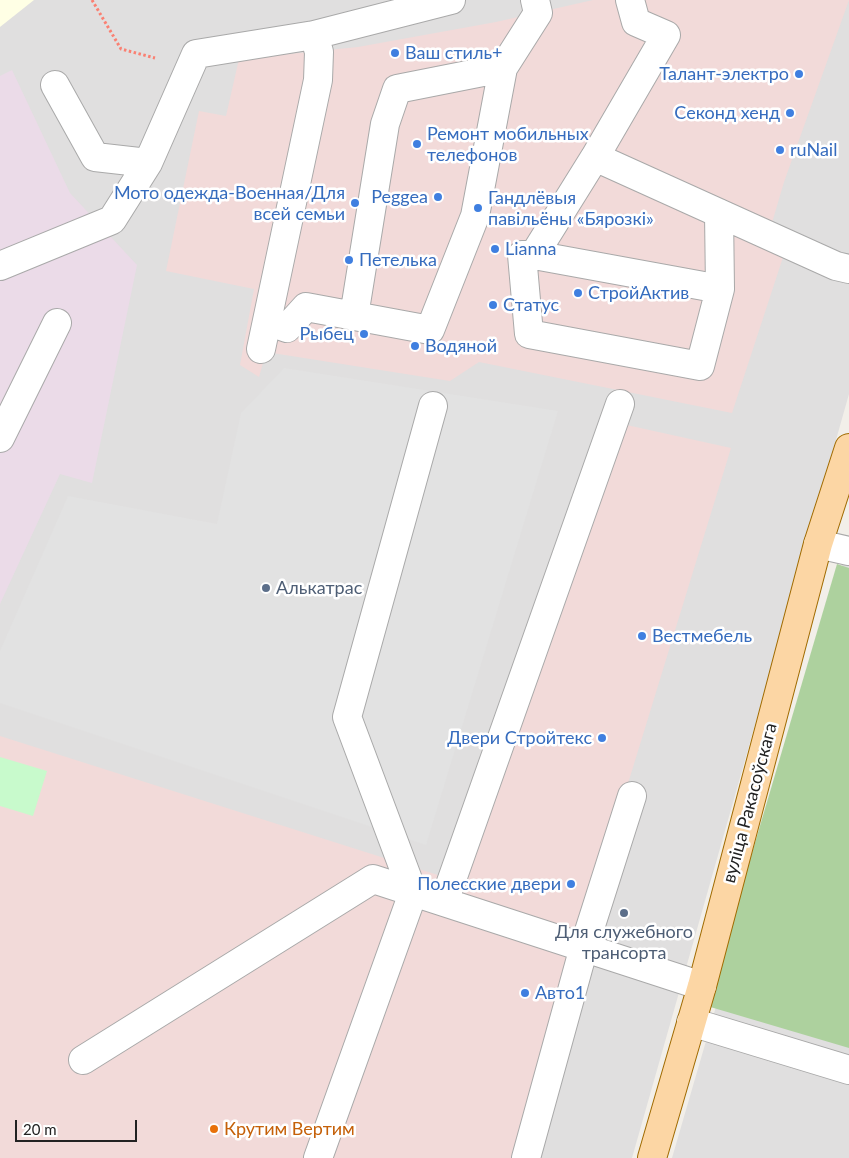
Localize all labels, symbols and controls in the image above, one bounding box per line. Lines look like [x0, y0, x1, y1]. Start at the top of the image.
place label: Ваш стиль+ [405, 42, 502, 64]
marker: Ваш стиль+ [389, 47, 401, 59]
place label: Талант-электро [659, 63, 789, 85]
marker: Талант-электро [793, 68, 805, 80]
place label: Секонд хенд [674, 102, 780, 124]
marker: Секонд хенд [784, 107, 796, 119]
place label: Ремонт мобильных телефонов [427, 123, 589, 166]
marker: Ремонт мобильных телефонов [411, 138, 423, 150]
place label: ruNail [790, 139, 837, 161]
marker: ruNail [774, 144, 786, 156]
place label: Мото одежда-Военная/Для всей семьи [114, 182, 345, 224]
place label: Peggea [371, 186, 428, 208]
place label: Гандлёвыя павільёны «Бярозкі» [488, 187, 654, 230]
marker: Peggea [432, 191, 444, 203]
marker: Мото одежда-Военная/Для всей семьи [349, 197, 361, 209]
marker: Гандлёвыя павільёны «Бярозкі» [472, 202, 484, 214]
place label: Lianna [505, 238, 557, 260]
marker: Lianna [489, 243, 501, 255]
place label: Петелька [359, 249, 437, 271]
marker: Петелька [343, 254, 355, 266]
place label: СтройАктив [588, 282, 689, 304]
marker: СтройАктив [572, 287, 584, 299]
place label: Статус [503, 294, 559, 316]
marker: Статус [487, 299, 499, 311]
place label: Рыбец [299, 323, 354, 345]
marker: Рыбец [358, 328, 370, 340]
place label: Водяной [425, 335, 497, 357]
marker: Водяной [409, 340, 421, 352]
place label: Алькатрас [276, 577, 362, 599]
marker: Алькатрас [260, 582, 272, 594]
place label: Вестмебель [652, 625, 752, 647]
marker: Вестмебель [636, 630, 648, 642]
street label: вуліца Ракасоўскага [718, 721, 782, 885]
place label: Двери Стройтекс [447, 727, 592, 749]
marker: Двери Стройтекс [596, 732, 608, 744]
place label: Полесские двери [417, 873, 561, 895]
marker: Полесские двери [565, 878, 577, 890]
marker: Для служебного трансорта [618, 907, 630, 919]
place label: Для служебного трансорта [555, 921, 693, 964]
place label: Авто1 [535, 982, 585, 1004]
marker: Авто1 [519, 987, 531, 999]
scale bar [18, 1110, 140, 1142]
place label: Крутим Вертим [224, 1118, 355, 1140]
text: 20 m [23, 1120, 57, 1138]
marker: Крутим Вертим [208, 1123, 220, 1135]

